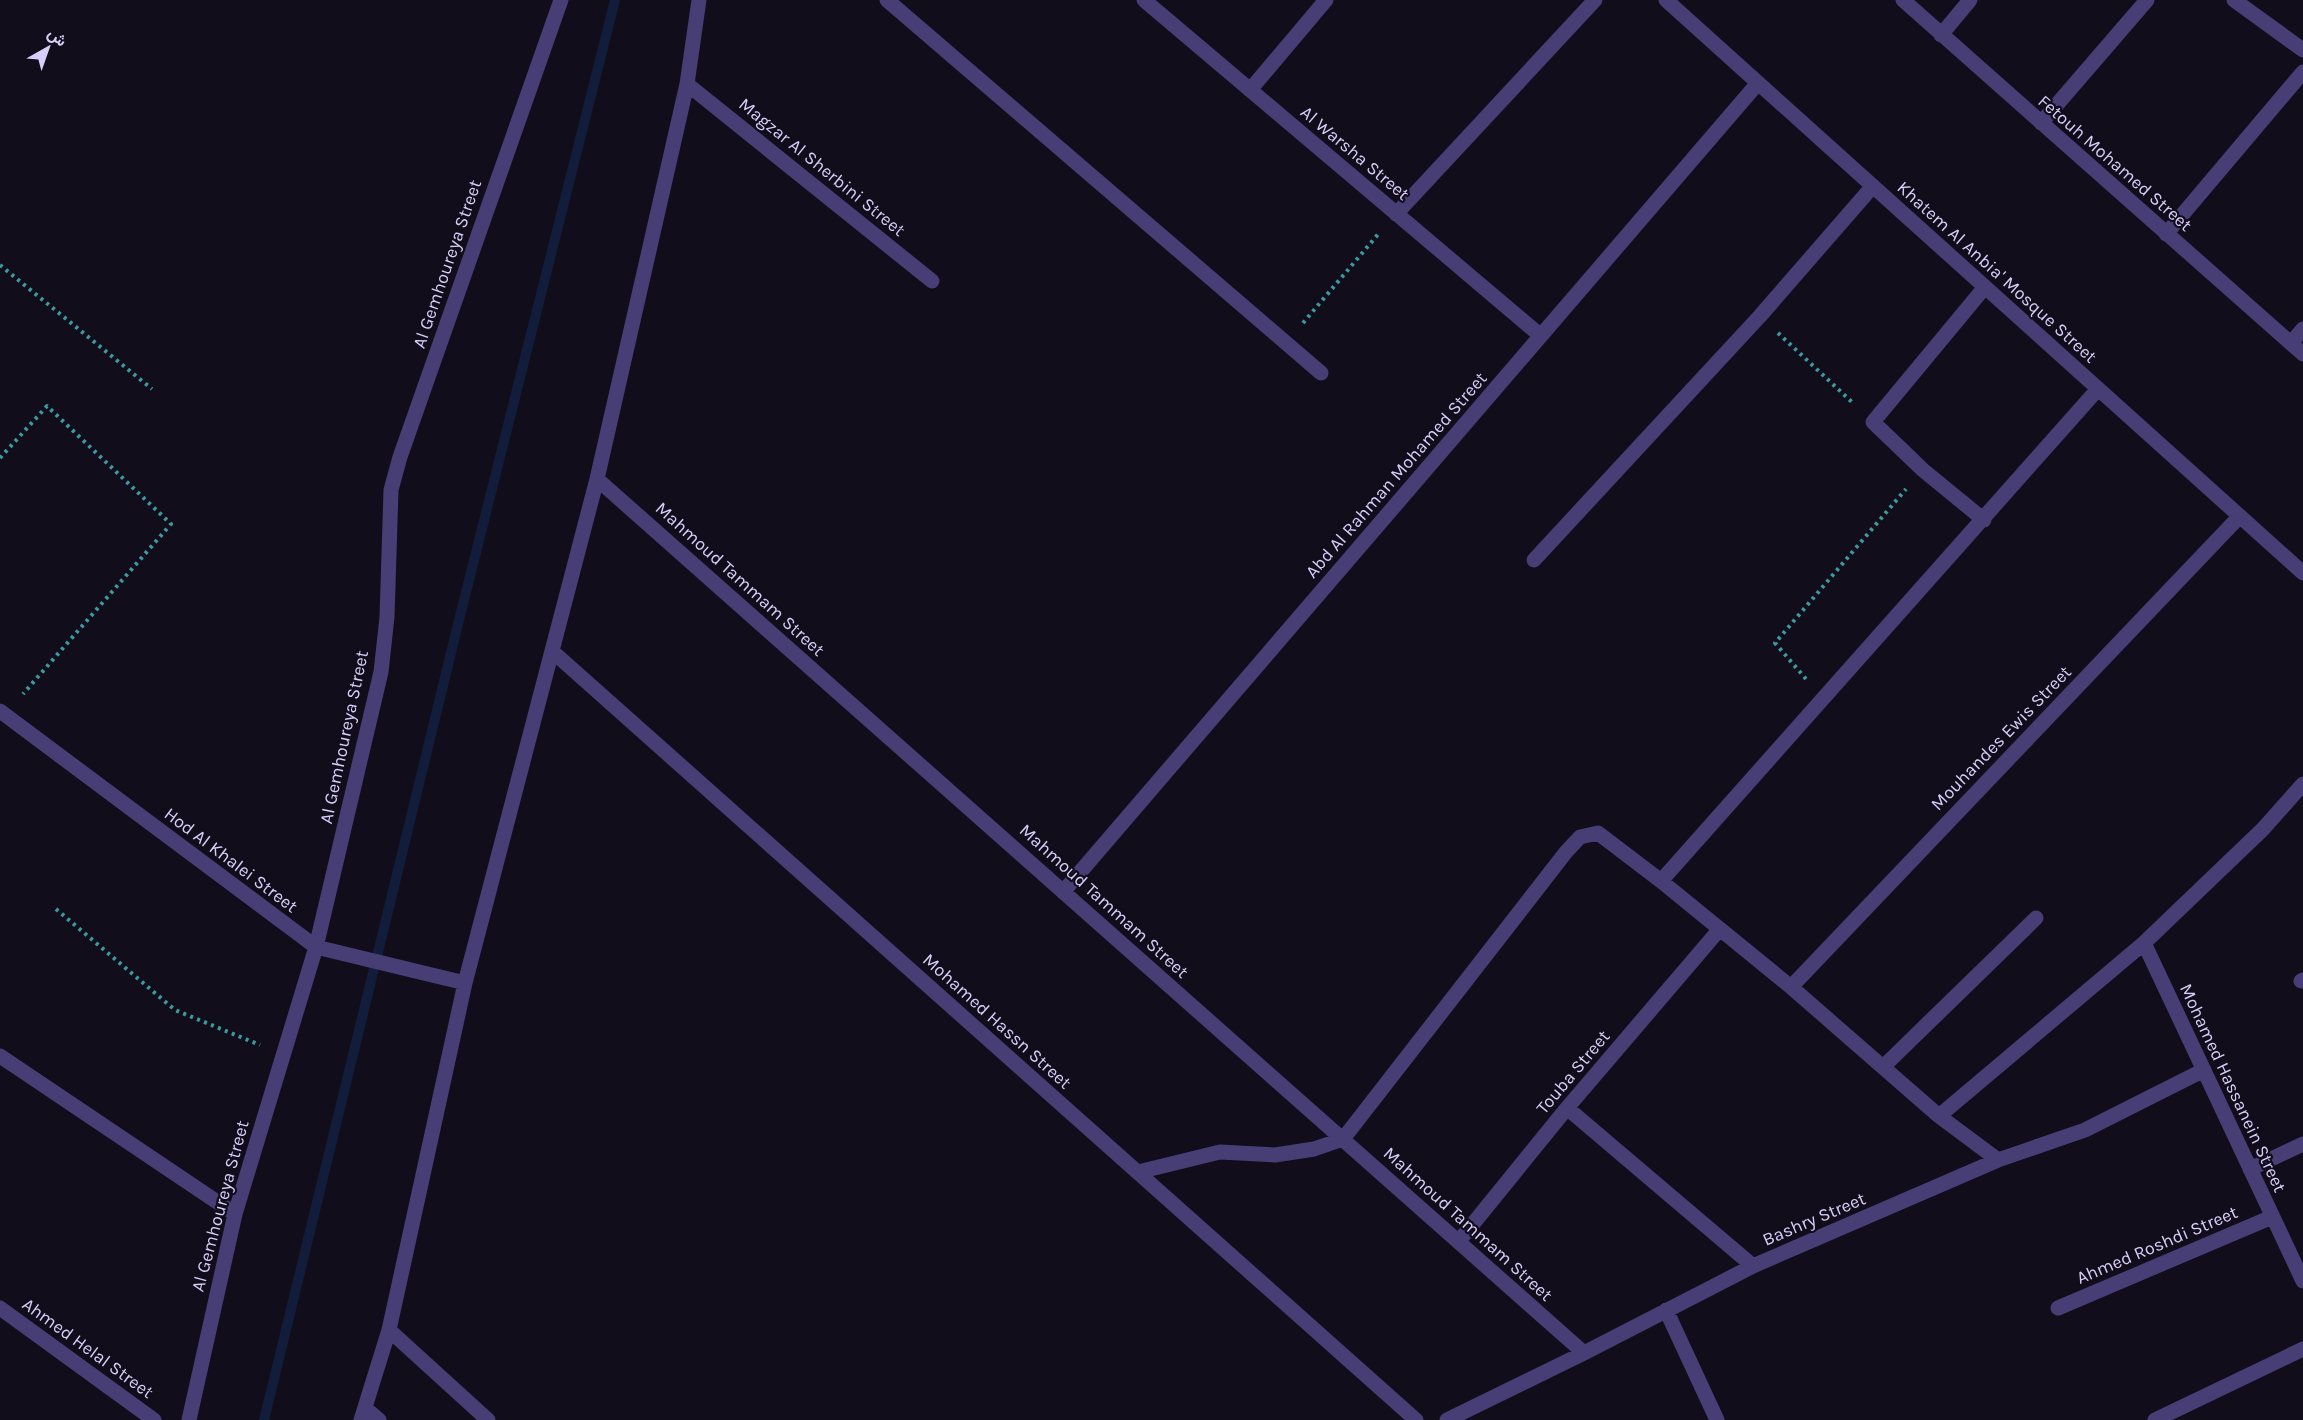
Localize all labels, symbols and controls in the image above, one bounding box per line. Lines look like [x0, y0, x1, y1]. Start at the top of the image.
north arrow [18, 18, 78, 78]
text: ش [44, 23, 71, 50]
street label: Fetouh Mohamed Street [2033, 90, 2197, 236]
street label: Magzar Al Sherbini Street [734, 93, 910, 241]
street label: Al Warsha Street [1296, 101, 1414, 205]
street label: Khatem Al Anbia' Mosque Street [1893, 176, 2102, 368]
street label: Al Gemhoureya Street [408, 177, 486, 351]
street label: Abd Al Rahman Mohamed Street [1301, 367, 1492, 582]
street label: Mahmoud Tammam Street [651, 497, 829, 661]
street label: Al Gemhoureya Street [315, 648, 373, 826]
street label: Mouhandes Ewis Street [1926, 661, 2076, 815]
street label: Hod Al Khalei Street [160, 803, 302, 918]
street label: Mahmoud Tammam Street [1015, 819, 1193, 983]
street label: Mohamed Hassn Street [918, 948, 1076, 1094]
street label: Mohamed Hassanein Street [2175, 980, 2291, 1196]
street label: Touba Street [1532, 1025, 1615, 1118]
street label: Al Gemhoureya Street [187, 1118, 254, 1294]
street label: Mahmoud Tammam Street [1379, 1142, 1557, 1306]
street label: Bashry Street [1759, 1187, 1869, 1251]
street label: Ahmed Roshdi Street [2073, 1201, 2241, 1289]
street label: Ahmed Helal Street [18, 1293, 158, 1403]

